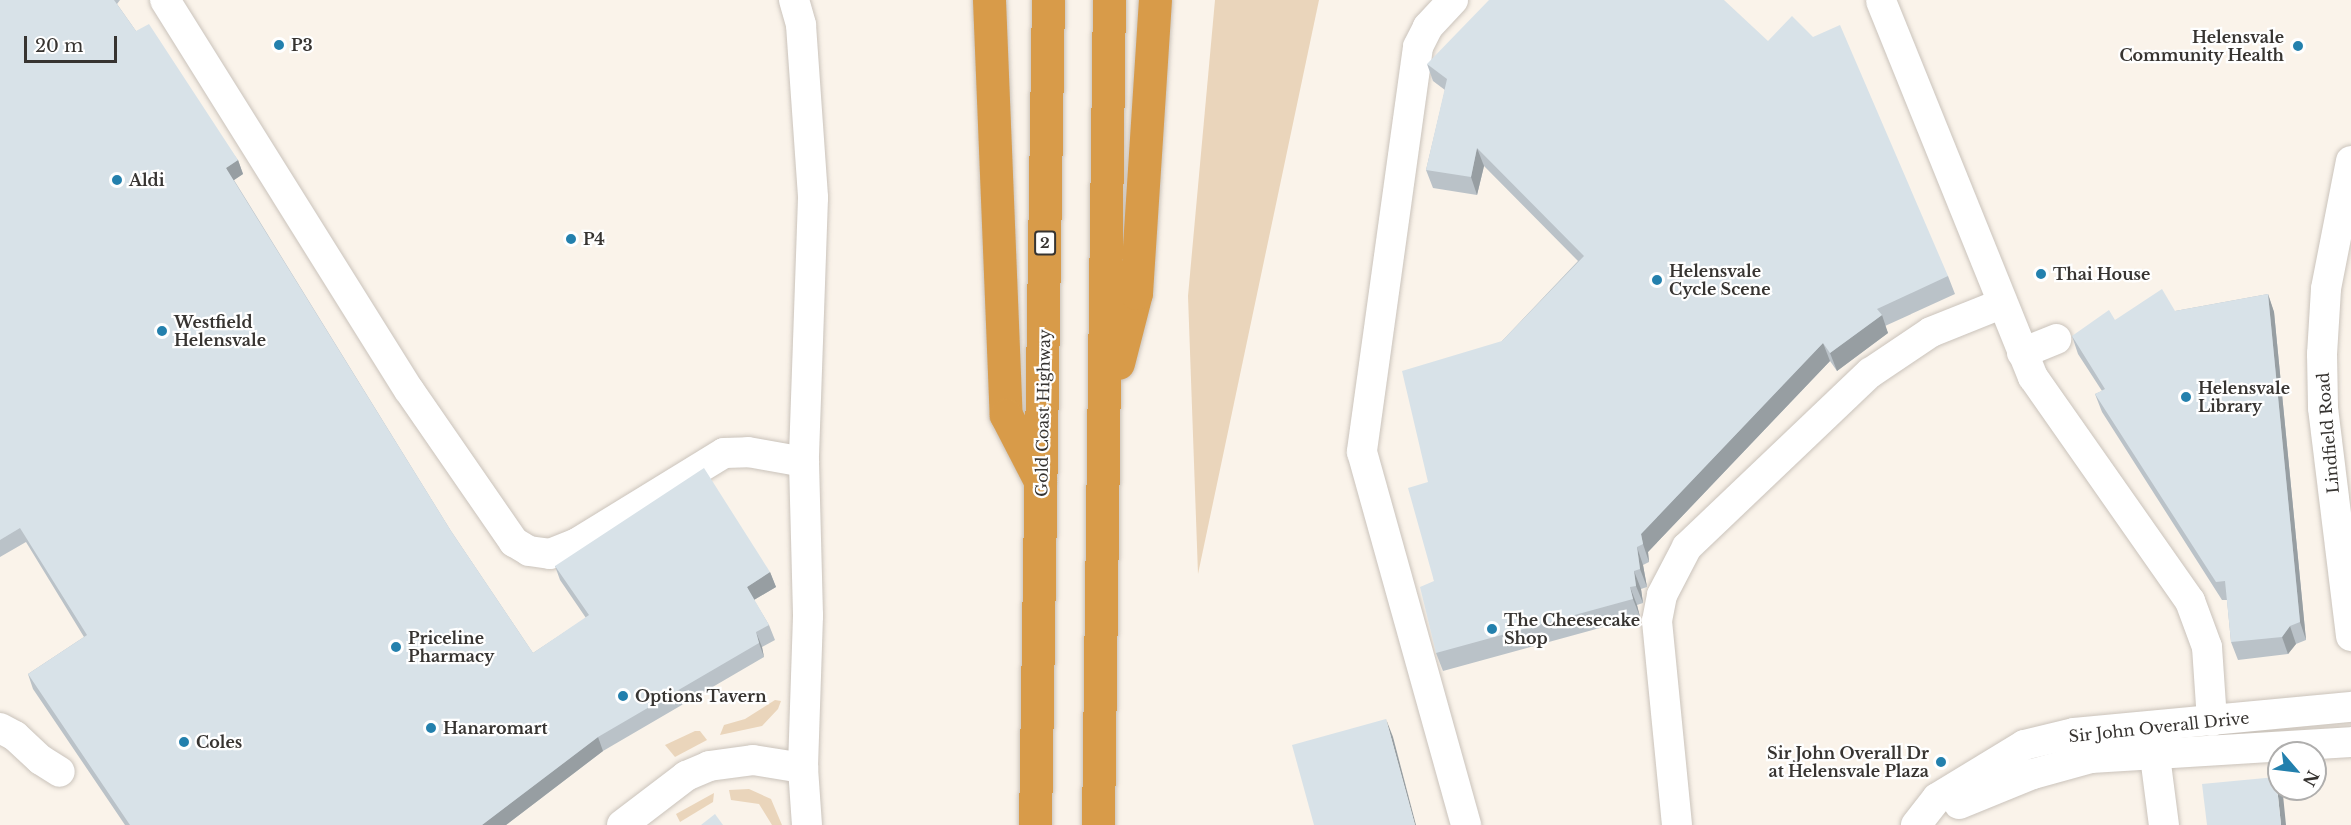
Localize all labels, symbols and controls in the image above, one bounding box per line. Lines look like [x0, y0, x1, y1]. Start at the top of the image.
scale bar [27, 24, 120, 62]
place label: Helensvale Community Health [2119, 27, 2284, 65]
text: 20 m [35, 35, 83, 57]
place label: P3 [291, 35, 313, 55]
marker: Helensvale Community Health [2289, 37, 2307, 55]
marker: P3 [272, 38, 286, 52]
place label: Aldi [129, 170, 165, 190]
marker: Aldi [110, 173, 124, 187]
place label: P4 [583, 229, 605, 249]
road number: 2 [1033, 231, 1057, 255]
marker: P4 [564, 232, 578, 246]
place label: Helensvale Cycle Scene [1669, 261, 1771, 299]
place label: Thai House [2053, 264, 2150, 284]
marker: Thai House [2034, 267, 2048, 281]
marker: Helensvale Cycle Scene [1650, 273, 1664, 287]
place label: Westfield Helensvale [174, 312, 266, 350]
marker: Westfield Helensvale [155, 324, 169, 338]
street label: Gold Coast Highway [1032, 329, 1054, 497]
street label: Lindfield Road [2313, 372, 2343, 494]
place label: Helensvale Library [2198, 378, 2290, 416]
marker: Helensvale Library [2179, 390, 2193, 404]
place label: The Cheesecake Shop [1504, 610, 1640, 648]
marker: The Cheesecake Shop [1485, 622, 1499, 636]
place label: Priceline Pharmacy [408, 628, 494, 666]
marker: Priceline Pharmacy [389, 640, 403, 654]
place label: Options Tavern [635, 686, 767, 706]
marker: Options Tavern [616, 689, 630, 703]
street label: Sir John Overall Drive [2068, 708, 2250, 746]
place label: Hanaromart [443, 718, 548, 738]
marker: Hanaromart [424, 721, 438, 735]
place label: Coles [196, 732, 242, 752]
marker: Coles [177, 735, 191, 749]
north arrow [2267, 741, 2327, 801]
place label: Sir John Overall Dr at Helensvale Plaza [1767, 743, 1929, 781]
marker: Sir John Overall Dr at Helensvale Plaza [1934, 755, 1948, 769]
text: N [2299, 767, 2323, 790]

